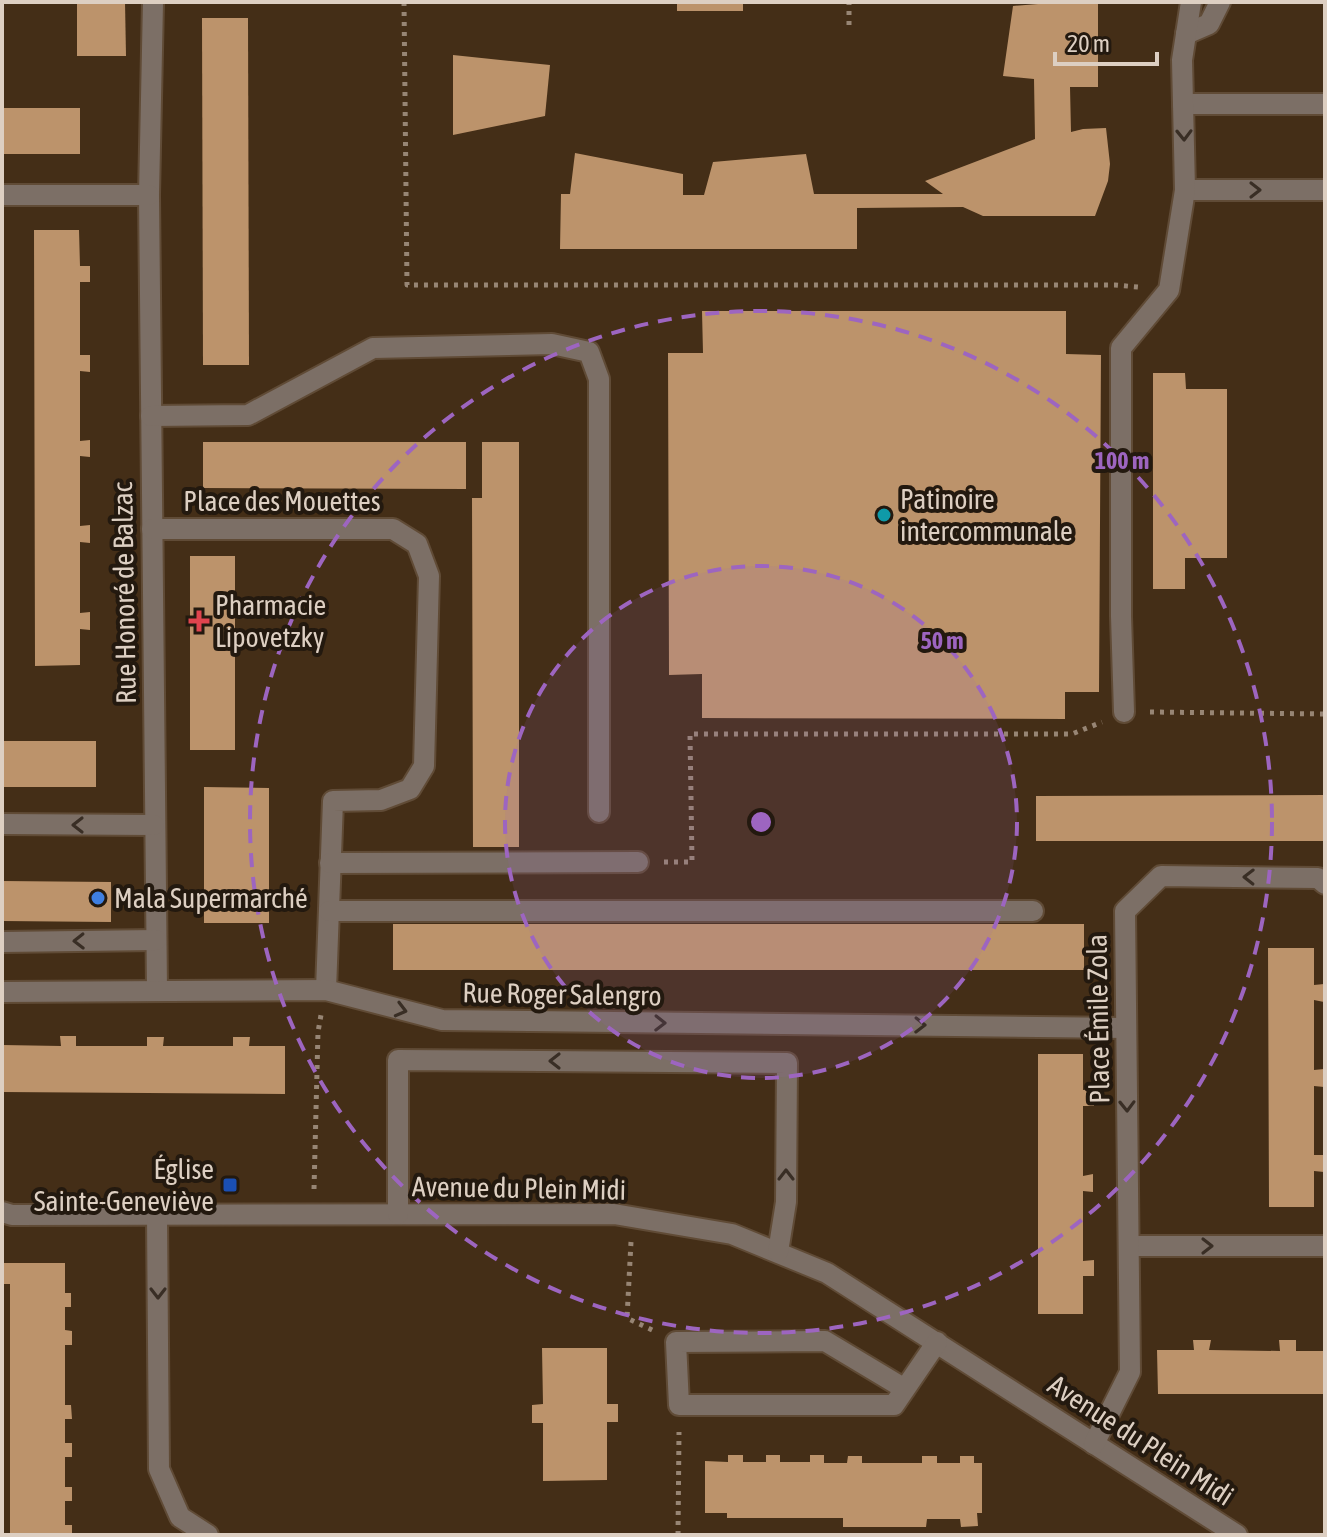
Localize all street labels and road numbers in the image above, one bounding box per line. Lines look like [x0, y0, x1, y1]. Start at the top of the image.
street label: Rue Honoré de Balzac [106, 481, 142, 704]
street label: Place des Mouettes [183, 485, 381, 517]
street label: Place Émile Zola [1081, 934, 1115, 1104]
street label: Rue Roger Salengro [462, 976, 662, 1012]
street label: Avenue du Plein Midi [412, 1170, 626, 1206]
street label: Avenue du Plein Midi [1042, 1368, 1240, 1512]

